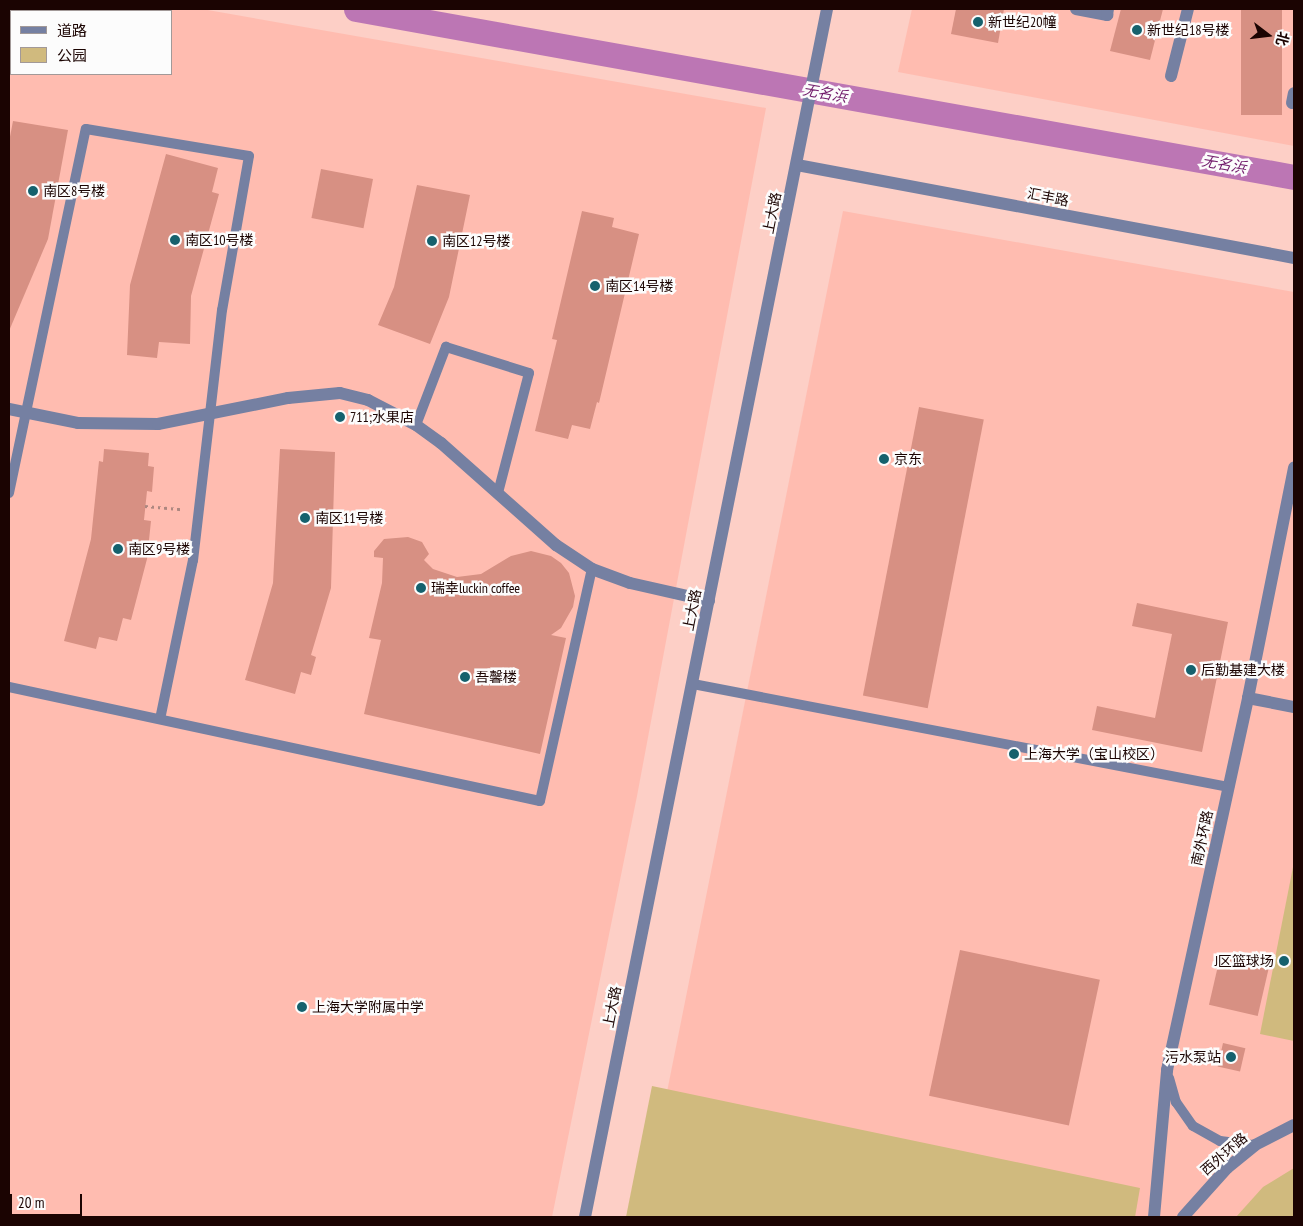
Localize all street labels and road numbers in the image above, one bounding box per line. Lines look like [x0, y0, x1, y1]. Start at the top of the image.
street label: 汇丰路 [1026, 185, 1070, 209]
street label: 上大路 [760, 191, 784, 235]
street label: 上大路 [680, 588, 704, 632]
street label: 南外环路 [1188, 809, 1216, 867]
street label: 上大路 [600, 985, 624, 1029]
street label: 西外环路 [1197, 1129, 1251, 1179]

